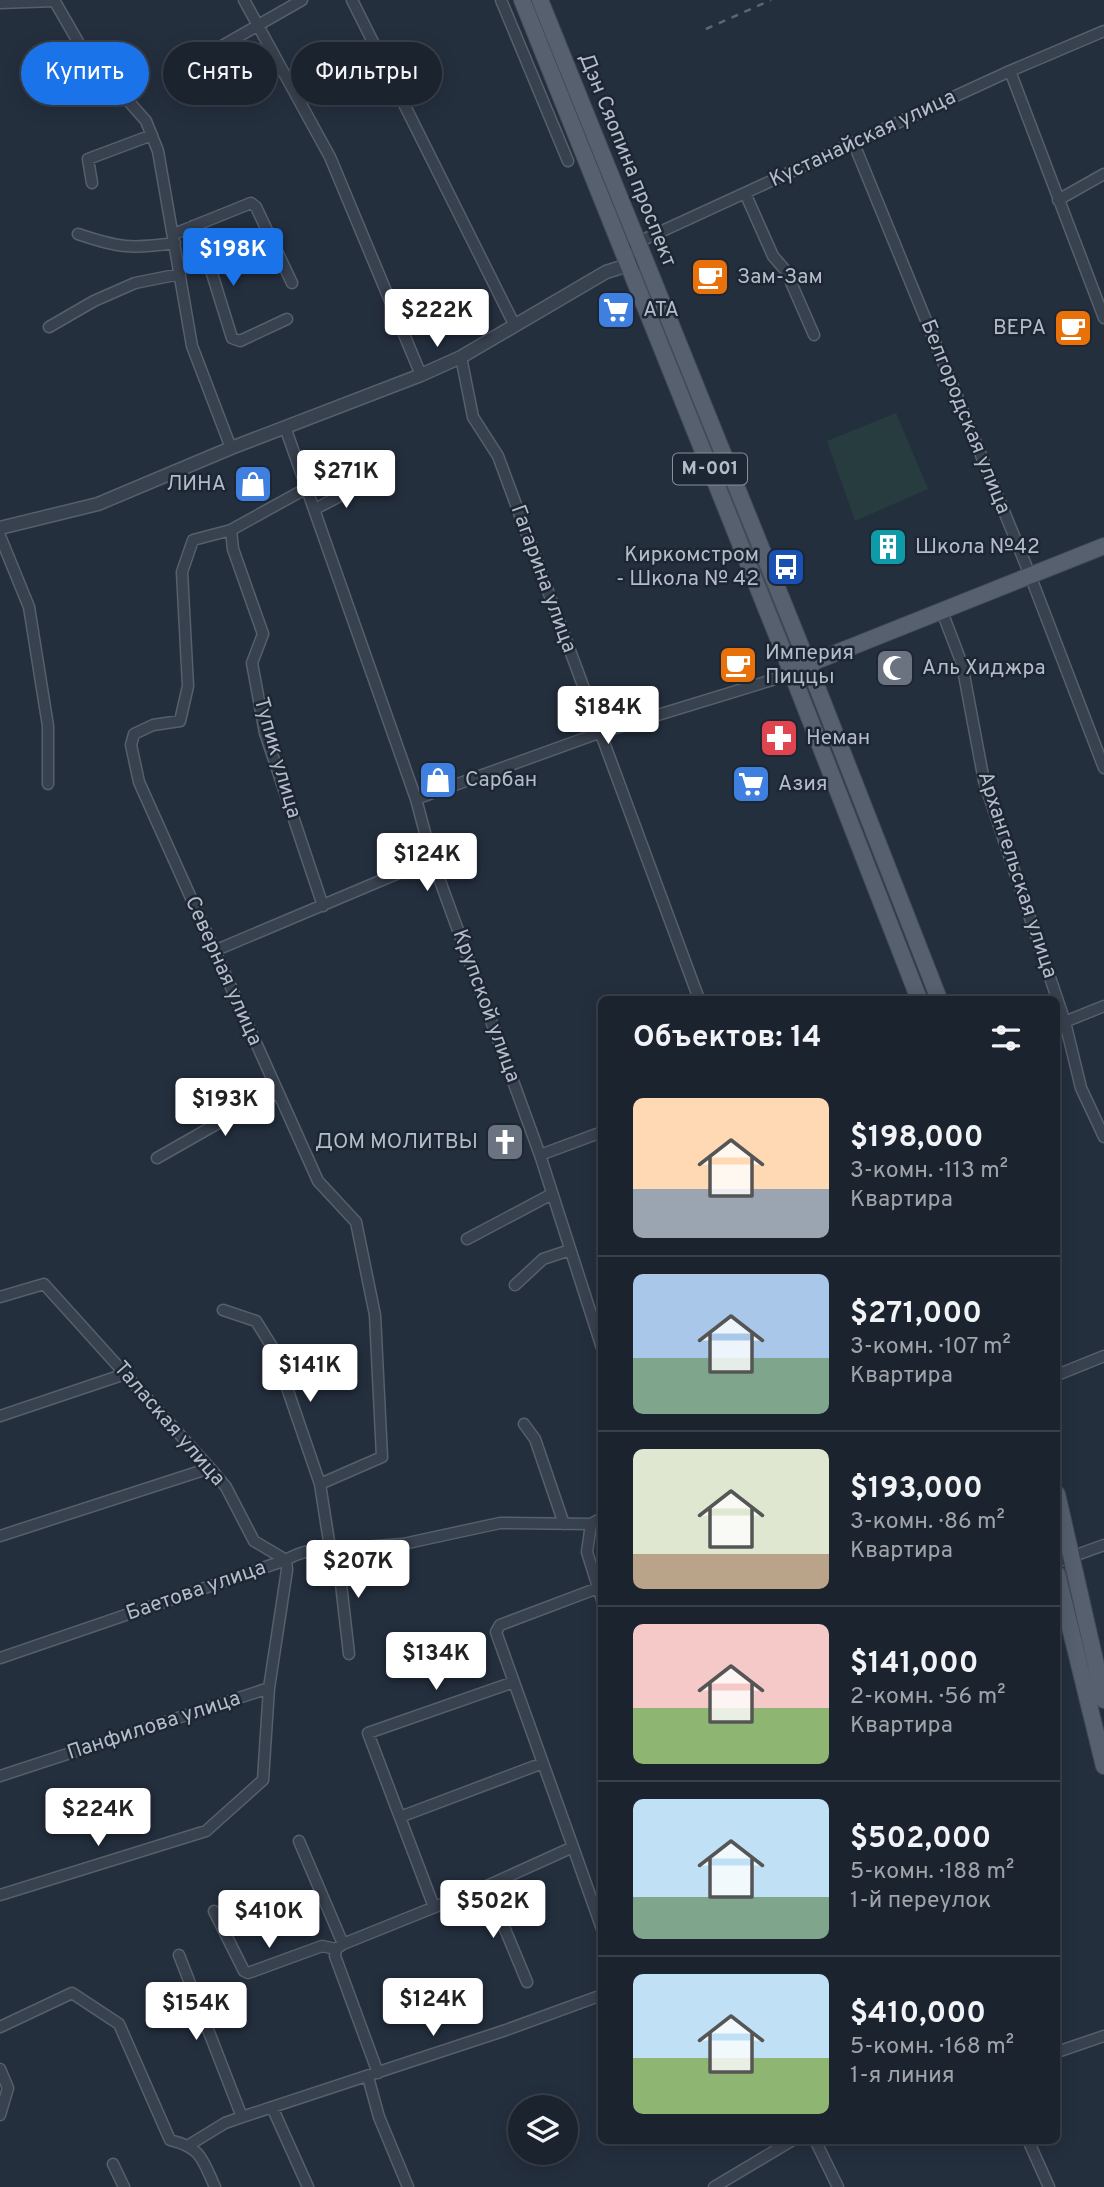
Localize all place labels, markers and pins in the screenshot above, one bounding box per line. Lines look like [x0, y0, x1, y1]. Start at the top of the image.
pin: $198K [184, 229, 282, 288]
cafe icon: Зам-Зам [689, 256, 731, 298]
place label: Зам-Зам [737, 264, 823, 291]
supermarket icon: АТА [595, 289, 637, 331]
pin: $222K [388, 290, 486, 349]
place label: АТА [643, 297, 679, 324]
cafe icon: ВЕРА [1052, 307, 1094, 349]
place label: ВЕРА [993, 315, 1046, 342]
pin: $271K [297, 450, 395, 510]
shop icon: ЛИНА [232, 463, 274, 505]
place label: ЛИНА [166, 471, 226, 498]
building icon: Школа №42 [867, 526, 909, 568]
place label: Школа №42 [915, 534, 1040, 561]
place label: Киркомстром - Школа № 42 [616, 542, 759, 593]
bus stop icon: Киркомстром - Школа № 42 [765, 546, 807, 588]
place label: Империя Пиццы [765, 640, 854, 691]
cafe icon: Империя Пиццы [717, 644, 759, 686]
mosque icon: Аль Хиджра [874, 647, 916, 689]
place label: Аль Хиджра [922, 655, 1046, 682]
pin: $184K [559, 686, 657, 746]
pharmacy icon: Неман [758, 717, 800, 759]
place label: Неман [806, 725, 870, 752]
shop icon: Сарбан [417, 759, 459, 801]
supermarket icon: Азия [730, 763, 772, 805]
place label: Сарбан [465, 767, 537, 794]
place label: Азия [778, 771, 828, 798]
pin: $124K [378, 834, 476, 893]
pin: $193K [176, 1078, 274, 1138]
church icon: ДОМ МОЛИТВЫ [484, 1121, 526, 1163]
place label: ДОМ МОЛИТВЫ [315, 1129, 478, 1156]
pin: $141K [261, 1344, 359, 1404]
pin: $207K [309, 1540, 407, 1600]
pin: $134K [387, 1632, 485, 1692]
pin: $224K [49, 1788, 147, 1848]
pin: $502K [444, 1881, 542, 1940]
pin: $410K [220, 1890, 318, 1950]
pin: $124K [384, 1979, 482, 2038]
pin: $154K [147, 1982, 245, 2042]

